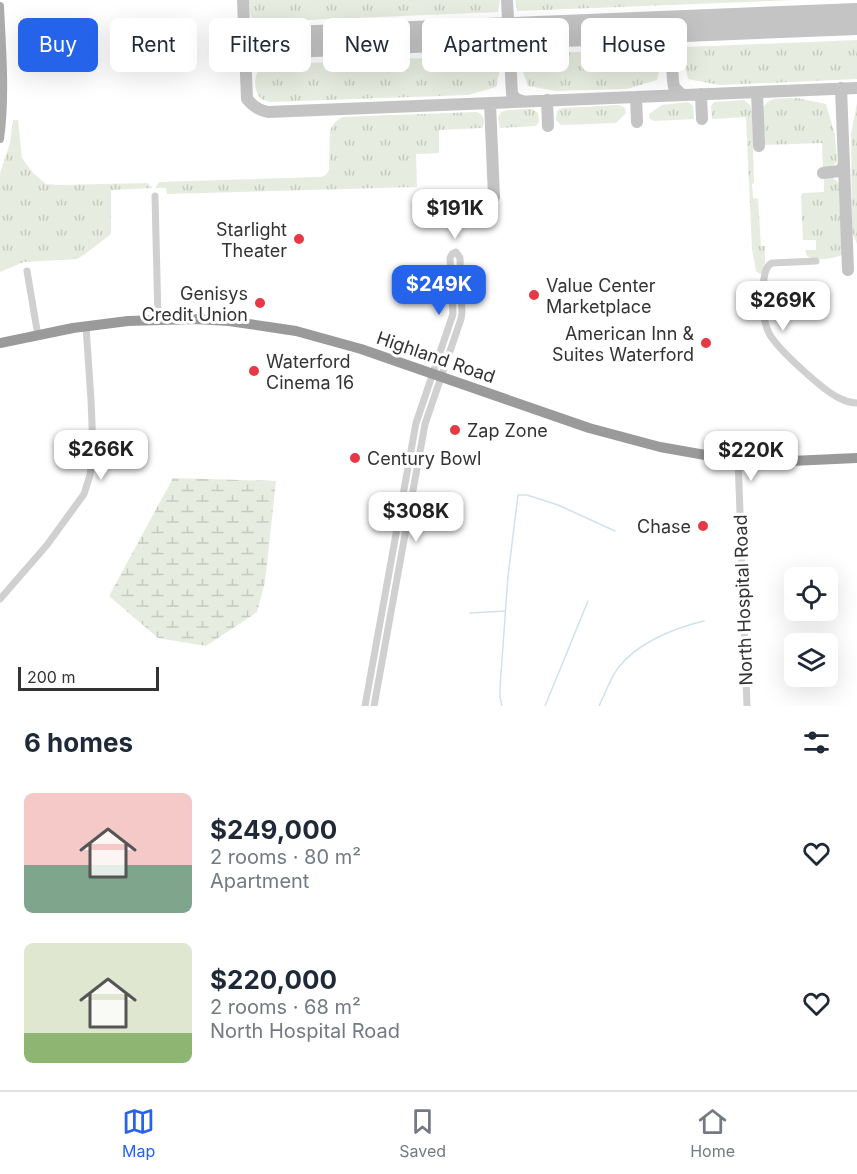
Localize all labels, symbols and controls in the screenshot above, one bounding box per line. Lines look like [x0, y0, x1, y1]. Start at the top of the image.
chip: Buy [18, 18, 98, 72]
chip: Rent [110, 18, 197, 72]
chip: Filters [209, 18, 311, 72]
chip: New [323, 18, 410, 72]
chip: Apartment [422, 18, 569, 72]
chip: House [581, 18, 687, 72]
pin: $191K [413, 189, 497, 240]
text: $191K [426, 196, 484, 220]
place label: Starlight Theater [216, 219, 287, 261]
marker: Starlight Theater [292, 232, 306, 246]
pin: $249K [397, 265, 481, 316]
text: $249K [406, 272, 472, 296]
place label: Value Center Marketplace [546, 275, 656, 317]
pin: $269K [741, 281, 825, 332]
place label: Genisys Credit Union [142, 283, 248, 325]
marker: Value Center Marketplace [527, 288, 541, 302]
text: $269K [750, 288, 816, 312]
marker: Genisys Credit Union [253, 296, 267, 310]
place label: American Inn & Suites Waterford [552, 323, 694, 365]
street label: Highland Road [374, 327, 498, 387]
marker: American Inn & Suites Waterford [699, 336, 713, 350]
place label: Waterford Cinema 16 [266, 351, 354, 393]
marker: Waterford Cinema 16 [247, 364, 261, 378]
place label: Zap Zone [467, 420, 548, 441]
marker: Zap Zone [448, 423, 462, 437]
pin: $266K [59, 430, 143, 481]
pin: $220K [709, 431, 793, 482]
text: $266K [68, 437, 134, 461]
text: $220K [718, 438, 784, 462]
place label: Century Bowl [367, 448, 481, 469]
marker: Century Bowl [348, 451, 362, 465]
pin: $308K [374, 492, 458, 543]
text: $308K [383, 499, 449, 523]
street label: North Hospital Road [730, 514, 756, 686]
place label: Chase [637, 516, 691, 537]
marker: Chase [696, 519, 710, 533]
map controls [784, 567, 838, 687]
button: locate [784, 567, 838, 621]
button: layers [784, 633, 838, 687]
scale bar [18, 664, 159, 692]
text: 200 m [27, 667, 75, 687]
icon: filters [800, 726, 833, 759]
text: 6 homes [24, 727, 133, 758]
text: $249,000 [210, 814, 337, 845]
icon: home [72, 817, 144, 889]
icon: heart [800, 837, 833, 870]
text: 2 rooms · 80 m² [210, 845, 361, 869]
text: Apartment [210, 869, 309, 893]
text: $220,000 [210, 964, 337, 995]
icon: home [72, 967, 144, 1039]
icon: heart [800, 987, 833, 1020]
text: 2 rooms · 68 m² [210, 995, 361, 1019]
text: North Hospital Road [210, 1019, 400, 1043]
tab: Map [122, 1105, 155, 1161]
tab: Saved [399, 1105, 446, 1161]
tab: Home [690, 1105, 735, 1161]

